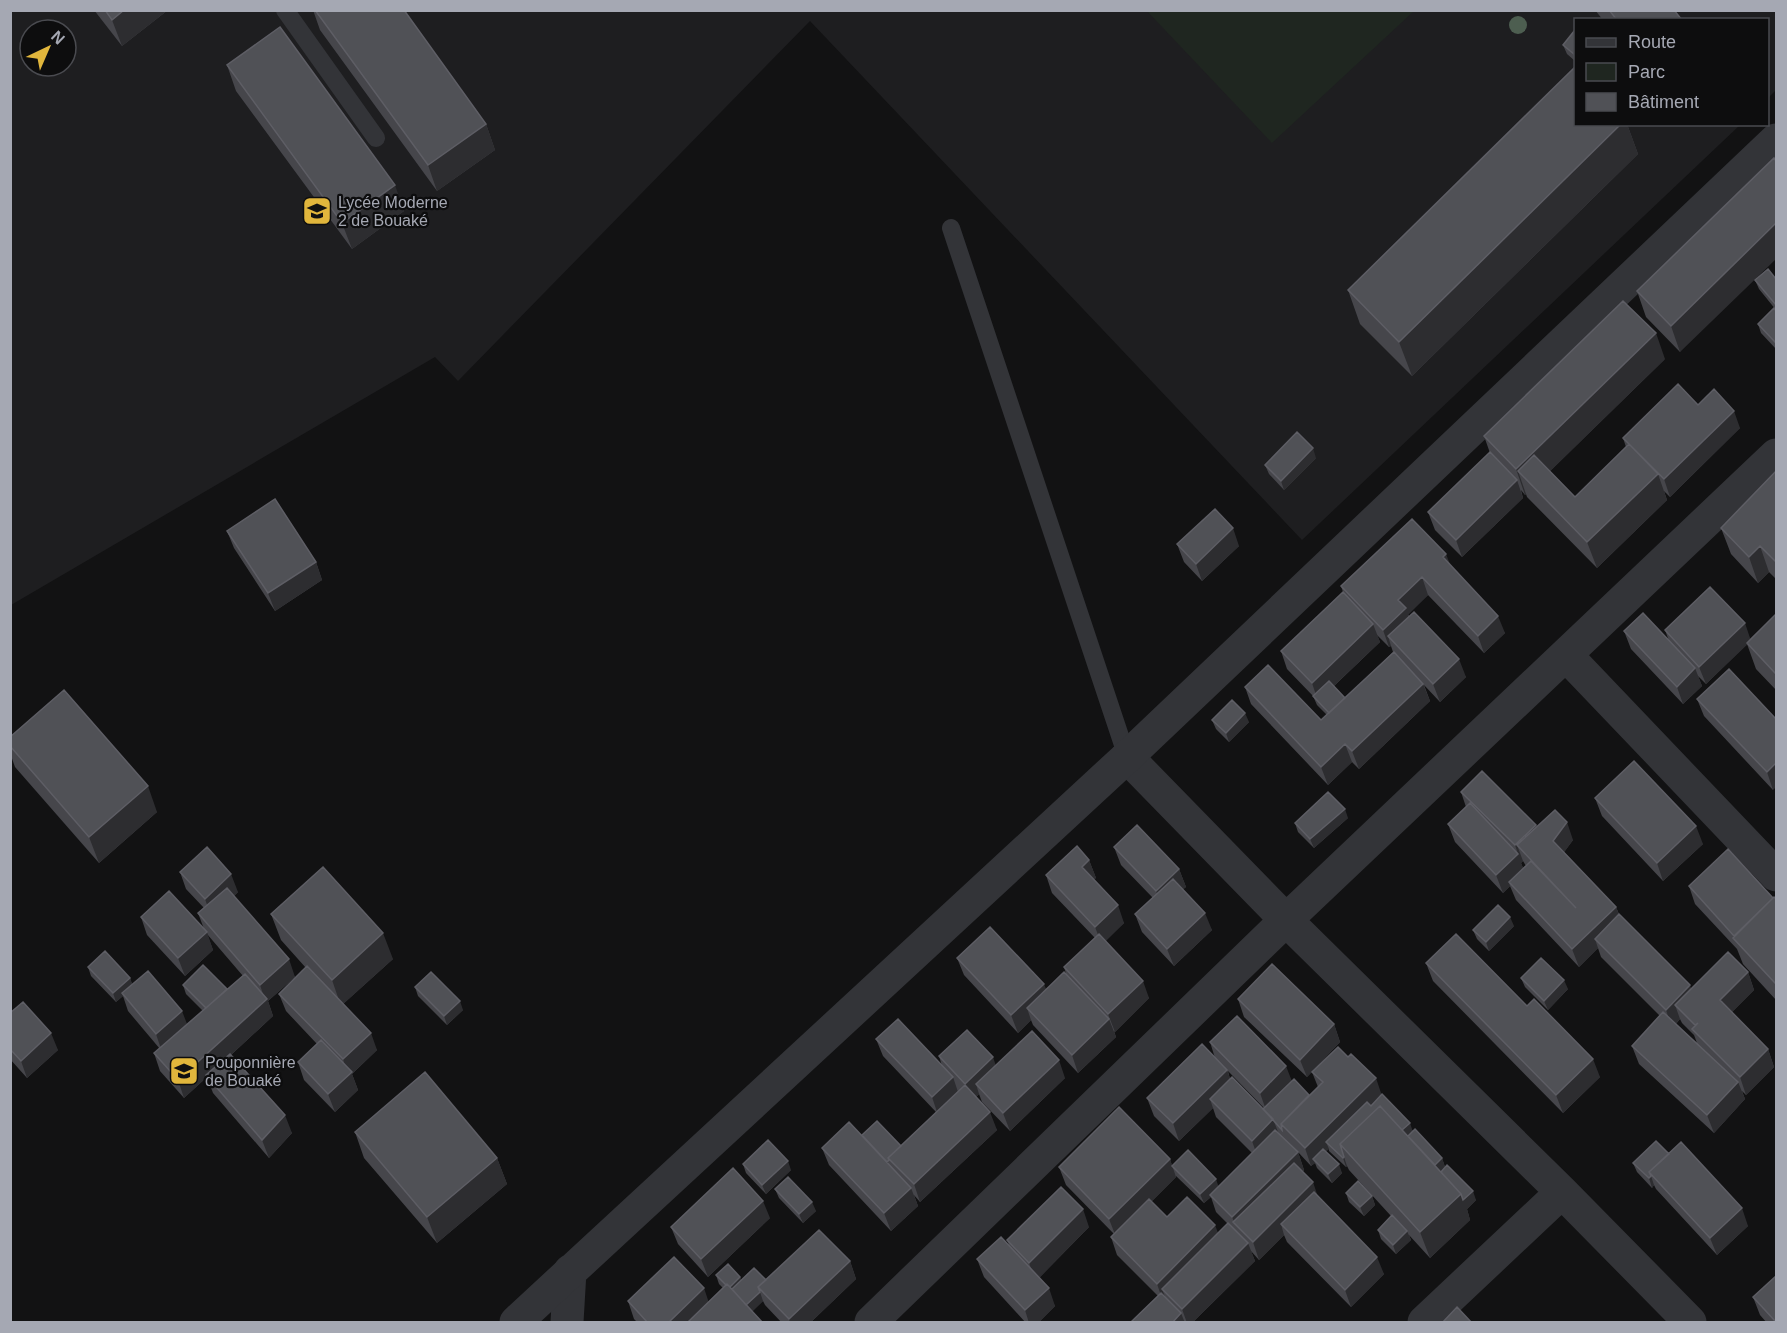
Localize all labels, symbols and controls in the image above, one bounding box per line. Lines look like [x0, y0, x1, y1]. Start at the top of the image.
north arrow [18, 18, 78, 78]
legend [1574, 18, 1769, 126]
text: N [48, 27, 68, 48]
text: Route [1628, 32, 1676, 52]
text: Parc [1628, 62, 1665, 82]
text: Bâtiment [1628, 92, 1699, 112]
place label: Lycée Moderne 2 de Bouaké [338, 194, 448, 229]
school or university icon: Lycée Moderne 2 de Bouaké [301, 195, 333, 227]
place label: Pouponnière de Bouaké [205, 1054, 296, 1089]
school or university icon: Pouponnière de Bouaké [168, 1055, 200, 1087]

